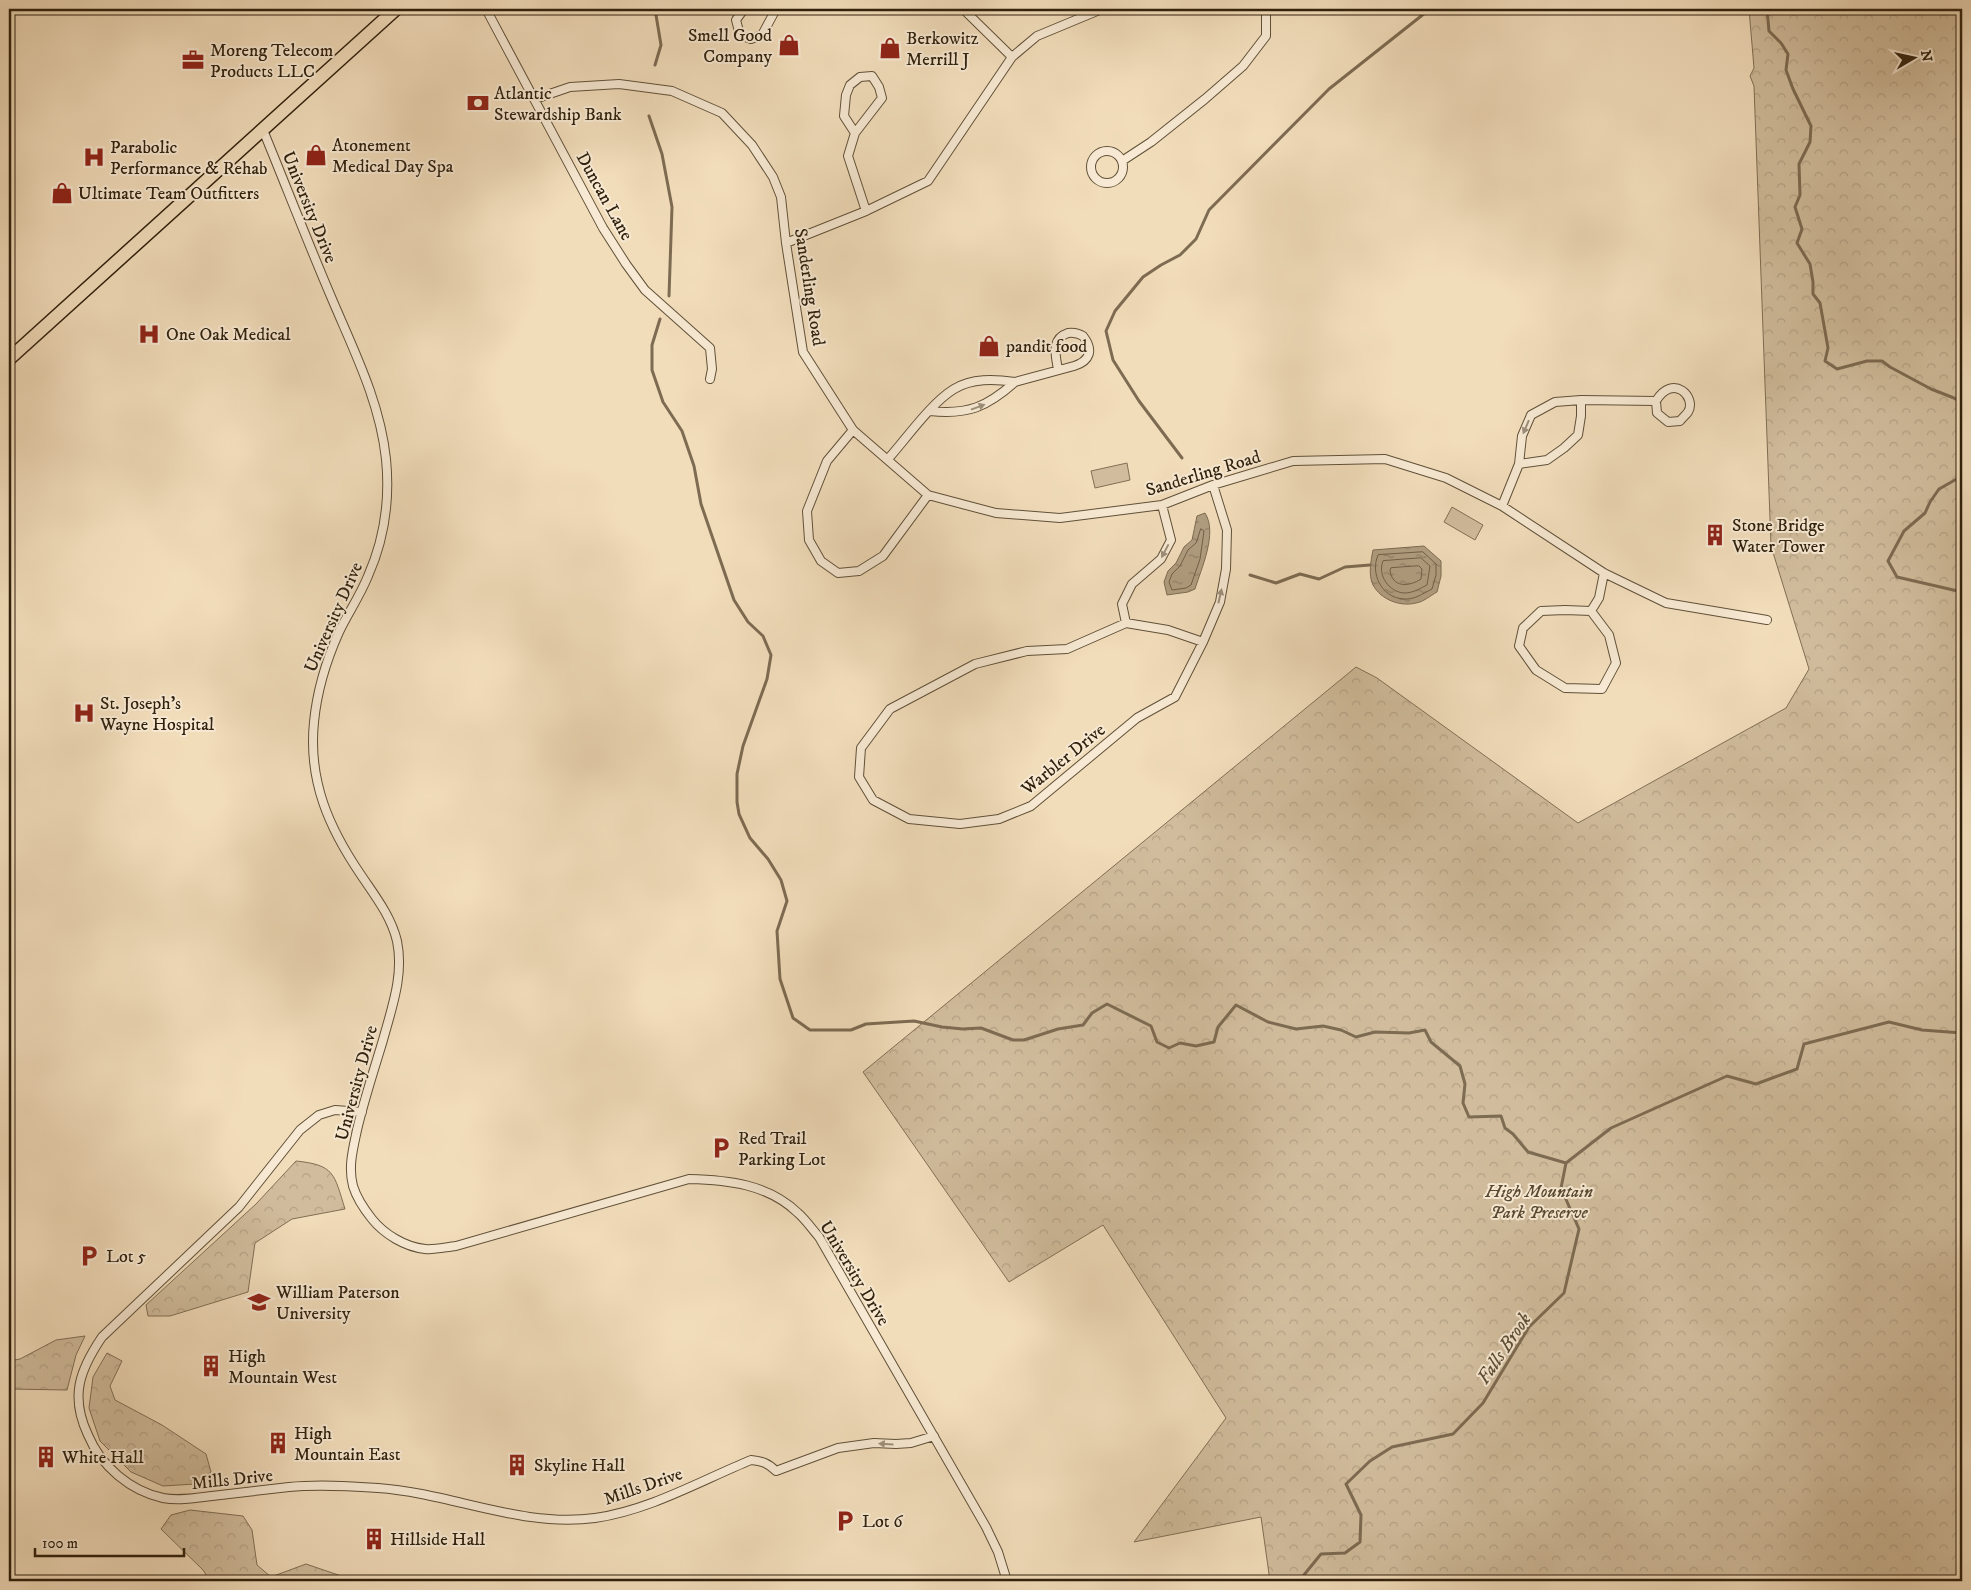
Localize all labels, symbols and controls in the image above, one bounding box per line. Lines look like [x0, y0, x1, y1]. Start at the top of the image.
place label: Smell Good Company [688, 25, 772, 68]
place label: Berkowitz Merrill J [906, 28, 979, 71]
shop icon: Smell Good Company [776, 32, 802, 58]
north arrow [1888, 32, 1938, 82]
shop icon: Berkowitz Merrill J [877, 35, 903, 61]
place label: Moreng Telecom Products LLC [210, 40, 333, 83]
office icon: Moreng Telecom Products LLC [180, 47, 206, 73]
text: N [1916, 49, 1936, 64]
place label: Atlantic Stewardship Bank [494, 83, 622, 126]
bank icon: Atlantic Stewardship Bank [465, 90, 491, 116]
place label: Atonement Medical Day Spa [332, 135, 454, 178]
place label: Parabolic Performance & Rehab [110, 137, 268, 180]
shop icon: Atonement Medical Day Spa [303, 142, 329, 168]
hospital icon: Parabolic Performance & Rehab [81, 144, 107, 170]
street label: University Drive [277, 148, 341, 266]
street label: Duncan Lane [571, 149, 637, 244]
shop icon: Ultimate Team Outfitters [49, 180, 75, 206]
place label: Ultimate Team Outfitters [78, 183, 259, 205]
street label: Sanderling Road [789, 227, 829, 348]
hospital icon: One Oak Medical [136, 321, 162, 347]
place label: One Oak Medical [166, 324, 291, 346]
shop icon: pandit food [976, 333, 1002, 359]
place label: pandit food [1005, 336, 1087, 358]
one-way arrow [971, 403, 986, 411]
one-way arrow [1522, 420, 1530, 435]
street label: Sanderling Road [1143, 446, 1263, 502]
place label: Stone Bridge Water Tower [1731, 515, 1825, 558]
building icon: Stone Bridge Water Tower [1702, 522, 1728, 548]
one-way arrow [1161, 544, 1170, 557]
street label: University Drive [300, 559, 368, 676]
one-way arrow [1216, 589, 1224, 604]
place label: St. Joseph's Wayne Hospital [99, 693, 215, 736]
hospital icon: St. Joseph's Wayne Hospital [71, 700, 97, 726]
street label: Warbler Drive [1016, 719, 1110, 801]
street label: University Drive [331, 1023, 383, 1143]
place label: Red Trail Parking Lot [738, 1128, 826, 1171]
parking icon: Red Trail Parking Lot [708, 1135, 734, 1161]
park label: High Mountain Park Preserve [1484, 1181, 1593, 1224]
street label: University Drive [814, 1217, 894, 1330]
parking icon: Lot 5 [76, 1243, 102, 1269]
place label: Lot 5 [106, 1246, 146, 1268]
place label: William Paterson University [275, 1282, 400, 1325]
school or university icon: William Paterson University [246, 1289, 272, 1315]
water label: Falls Brook [1472, 1309, 1536, 1389]
place label: High Mountain West [228, 1346, 337, 1389]
building icon: High Mountain West [198, 1353, 224, 1379]
place label: High Mountain East [294, 1423, 401, 1466]
building icon: High Mountain East [265, 1430, 291, 1456]
one-way arrow [878, 1439, 894, 1447]
building icon: White Hall [33, 1444, 59, 1470]
place label: White Hall [61, 1447, 144, 1469]
building icon: Skyline Hall [504, 1452, 530, 1478]
place label: Skyline Hall [534, 1455, 625, 1477]
street label: Mills Drive [601, 1463, 686, 1511]
street label: Mills Drive [190, 1465, 274, 1495]
parking icon: Lot 6 [832, 1508, 858, 1534]
place label: Lot 6 [862, 1511, 903, 1533]
scale bar [35, 1525, 184, 1557]
building icon: Hillside Hall [361, 1526, 387, 1552]
place label: Hillside Hall [390, 1529, 486, 1551]
text: 100 m [42, 1534, 78, 1553]

